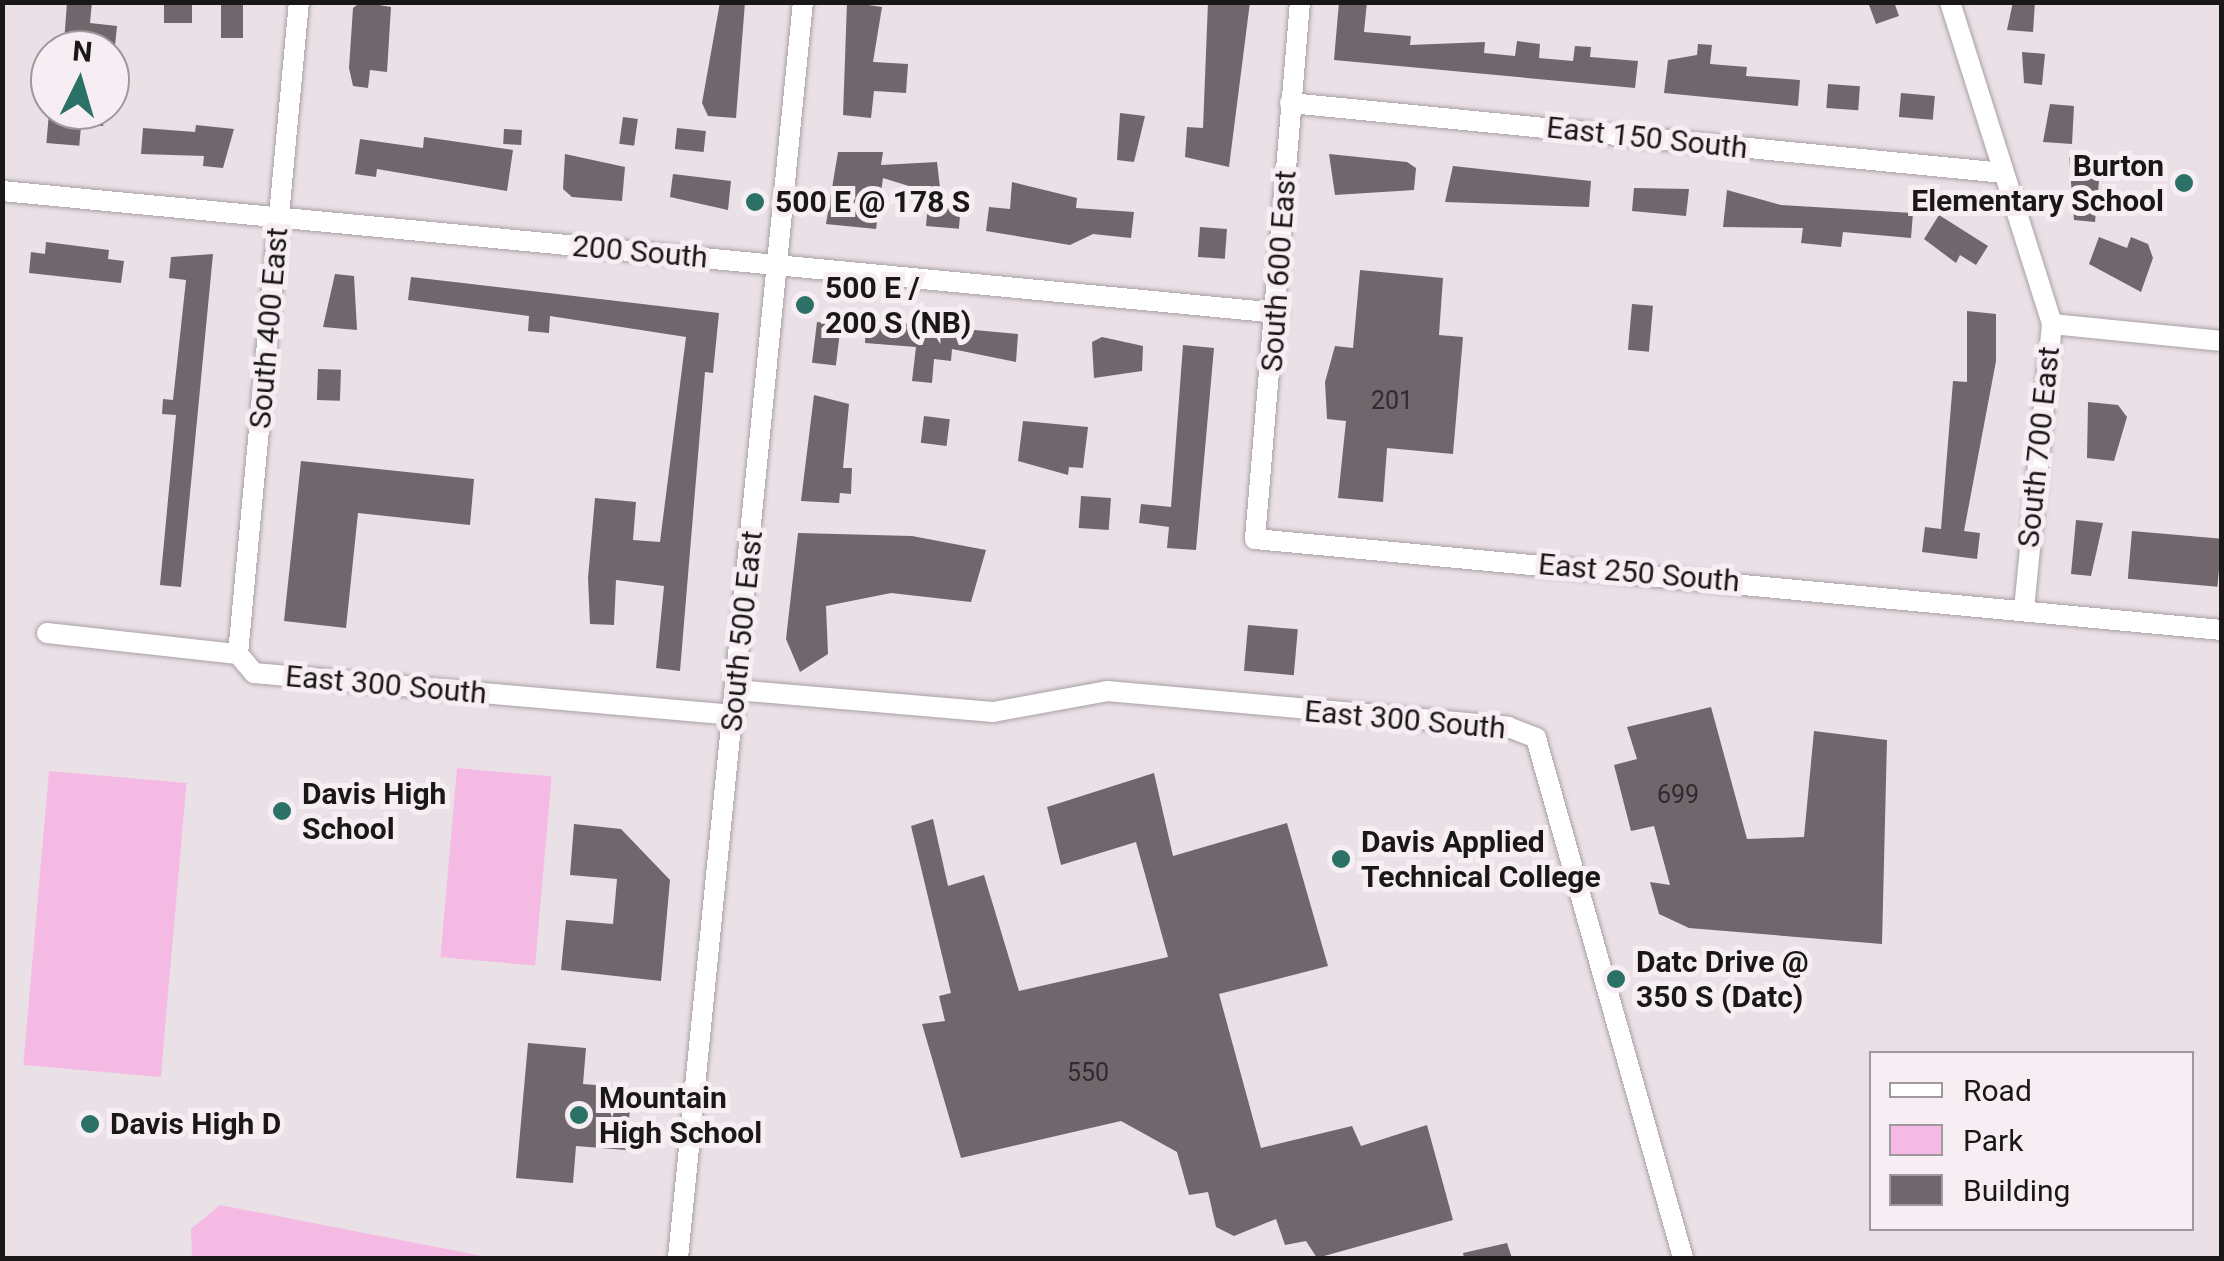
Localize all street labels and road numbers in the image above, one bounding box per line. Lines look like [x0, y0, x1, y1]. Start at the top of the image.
street label: East 150 South [1545, 110, 1749, 166]
street label: South 600 East [1254, 169, 1304, 373]
street label: South 400 East [242, 226, 296, 430]
street label: 200 South [571, 228, 709, 276]
street label: South 700 East [2011, 345, 2067, 549]
street label: South 500 East [714, 529, 770, 733]
street label: East 250 South [1537, 546, 1741, 600]
street label: East 300 South [284, 658, 488, 712]
street label: East 300 South [1303, 693, 1507, 747]

